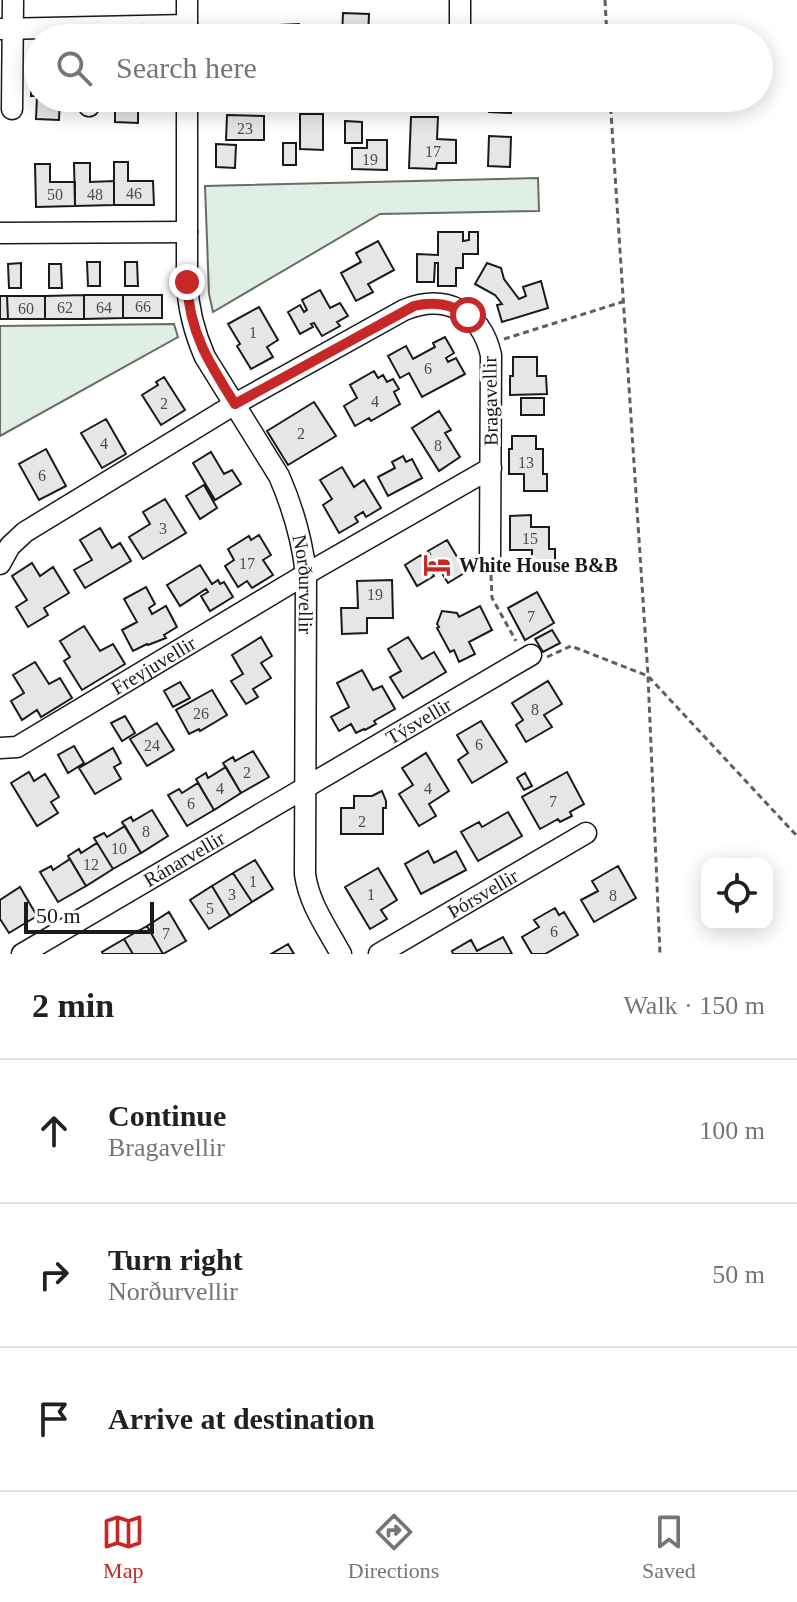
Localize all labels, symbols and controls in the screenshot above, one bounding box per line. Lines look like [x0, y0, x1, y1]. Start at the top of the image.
search box [24, 24, 773, 112]
icon: search [52, 46, 96, 90]
text: Search here [116, 51, 257, 84]
house number: 23 [237, 120, 253, 137]
house number: 17 [425, 143, 441, 160]
house number: 19 [362, 151, 378, 168]
house number: 46 [126, 185, 142, 202]
house number: 50 [47, 186, 63, 203]
house number: 48 [87, 186, 103, 203]
route end [169, 264, 205, 300]
route start [450, 297, 486, 333]
house number: 66 [135, 298, 151, 315]
house number: 62 [57, 299, 73, 316]
house number: 64 [96, 299, 112, 316]
house number: 60 [18, 300, 34, 317]
house number: 1 [249, 324, 257, 341]
street label: Bragavellir [478, 355, 503, 446]
house number: 6 [424, 360, 432, 377]
house number: 4 [371, 393, 379, 410]
house number: 2 [160, 395, 168, 412]
house number: 2 [297, 425, 305, 442]
house number: 4 [100, 435, 108, 452]
house number: 8 [434, 437, 442, 454]
house number: 13 [518, 454, 534, 471]
house number: 6 [38, 467, 46, 484]
house number: 3 [159, 520, 167, 537]
house number: 15 [522, 530, 538, 547]
street label: Norðurvellir [288, 532, 317, 635]
hotel icon: White House B&B [422, 550, 452, 580]
place label: White House B&B [459, 554, 618, 576]
house number: 17 [239, 555, 255, 572]
house number: 19 [367, 586, 383, 603]
house number: 7 [527, 608, 535, 625]
street label: Freyjuvellir [107, 631, 200, 699]
street label: Týsvellir [382, 693, 456, 749]
house number: 8 [531, 701, 539, 718]
house number: 26 [193, 705, 209, 722]
house number: 6 [475, 736, 483, 753]
house number: 24 [144, 737, 160, 754]
house number: 2 [243, 764, 251, 781]
house number: 4 [216, 780, 224, 797]
house number: 4 [424, 780, 432, 797]
house number: 7 [549, 793, 557, 810]
house number: 6 [187, 795, 195, 812]
house number: 2 [358, 813, 366, 830]
house number: 8 [142, 823, 150, 840]
street label: Ránarvellir [140, 826, 229, 891]
house number: 10 [111, 840, 127, 857]
house number: 12 [83, 856, 99, 873]
map controls [701, 858, 773, 930]
button: locate [701, 858, 773, 930]
street label: Þórsvellir [443, 864, 522, 923]
house number: 1 [249, 873, 257, 890]
house number: 3 [228, 886, 236, 903]
house number: 1 [367, 886, 375, 903]
house number: 8 [609, 887, 617, 904]
scale bar [24, 898, 154, 934]
house number: 5 [206, 900, 214, 917]
text: 50 m [36, 903, 81, 928]
house number: 6 [550, 923, 558, 940]
house number: 7 [162, 925, 170, 942]
text: 2 min [32, 987, 114, 1024]
text: Walk · 150 m [623, 991, 765, 1020]
text: Continue [108, 1099, 226, 1132]
icon: ahead [32, 1109, 76, 1153]
text: 100 m [699, 1116, 765, 1145]
text: Bragavellir [108, 1133, 225, 1162]
text: Turn right [108, 1243, 243, 1276]
icon: right [32, 1253, 76, 1297]
text: 50 m [712, 1260, 765, 1289]
text: Norðurvellir [108, 1277, 238, 1306]
icon: arrive [32, 1397, 76, 1441]
text: Arrive at destination [108, 1402, 375, 1435]
tab: Map [101, 1510, 145, 1584]
tab: Directions [348, 1510, 439, 1584]
tab: Saved [642, 1510, 696, 1584]

